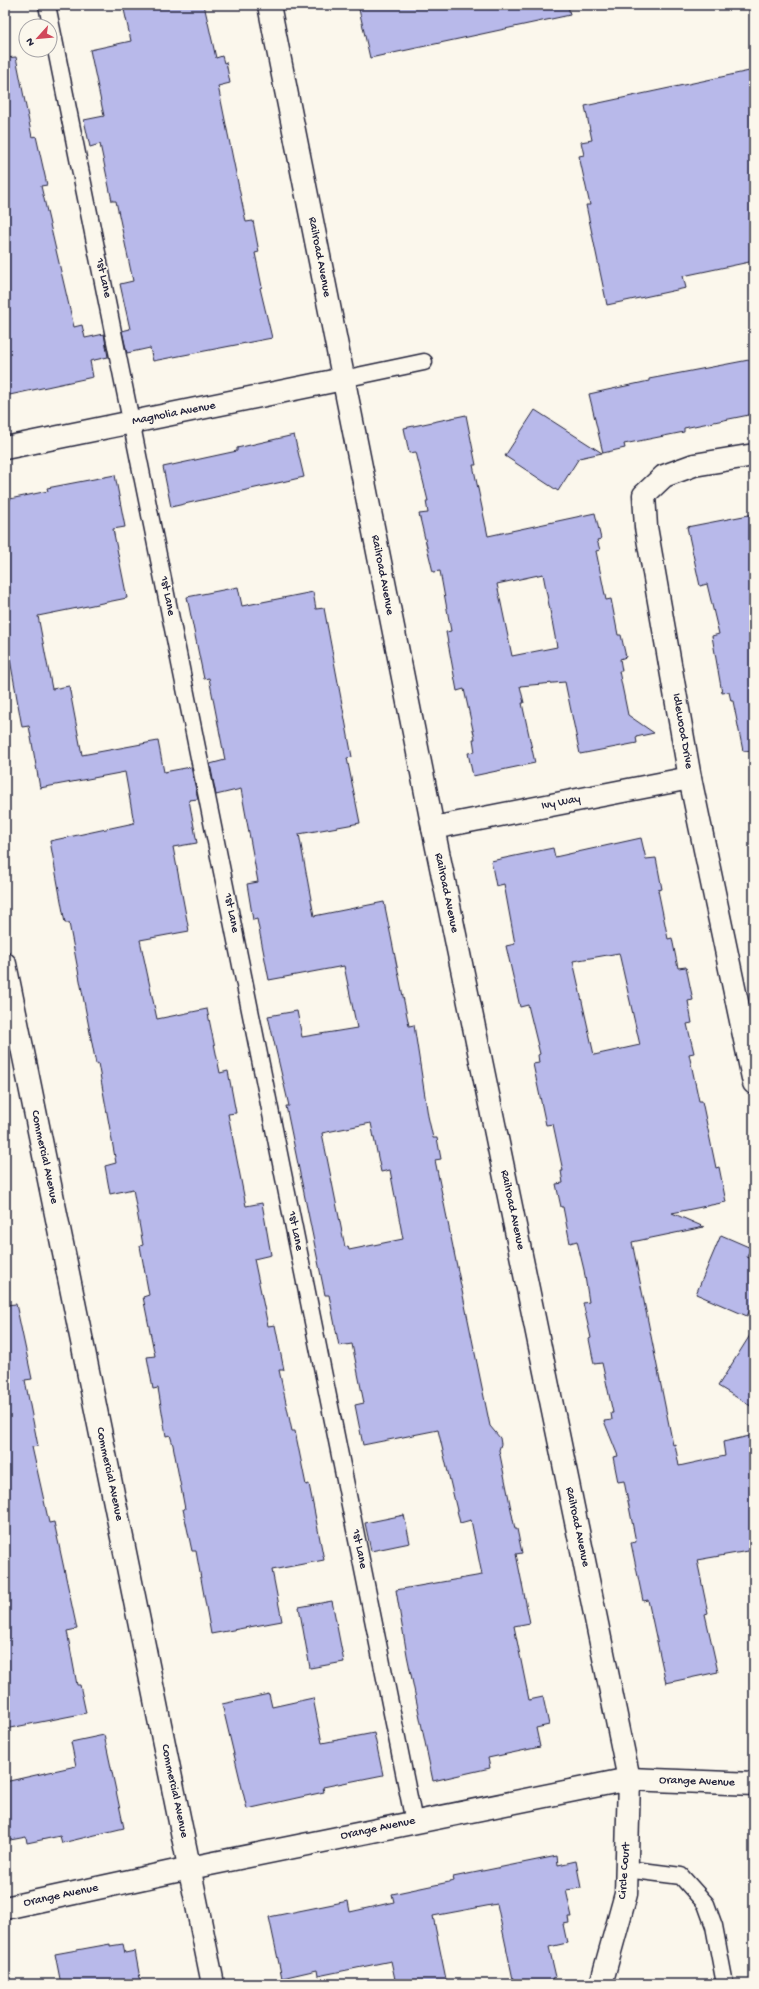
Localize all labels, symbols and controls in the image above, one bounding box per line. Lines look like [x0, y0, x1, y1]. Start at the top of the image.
north arrow [18, 18, 58, 58]
text: N [24, 36, 38, 48]
street label: Railroad Avenue [304, 216, 334, 299]
street label: 1st Lane [92, 256, 114, 300]
street label: Magnolia Avenue [131, 399, 218, 429]
street label: Railroad Avenue [367, 534, 397, 617]
street label: 1st Lane [156, 574, 178, 618]
street label: Idlewood Drive [668, 692, 696, 771]
street label: Ivy Way [540, 792, 582, 814]
street label: Railroad Avenue [431, 852, 461, 935]
street label: 1st Lane [220, 891, 242, 935]
street label: Commercial Avenue [27, 1109, 61, 1206]
street label: Railroad Avenue [497, 1169, 527, 1252]
street label: 1st Lane [284, 1209, 306, 1253]
street label: Commercial Avenue [92, 1426, 126, 1523]
street label: Railroad Avenue [562, 1486, 592, 1569]
street label: 1st Lane [348, 1527, 370, 1571]
street label: Commercial Avenue [157, 1743, 191, 1840]
street label: Orange Avenue [659, 1774, 736, 1790]
street label: Orange Avenue [339, 1814, 417, 1844]
street label: Circle Court [616, 1841, 634, 1900]
street label: Orange Avenue [22, 1881, 100, 1911]

